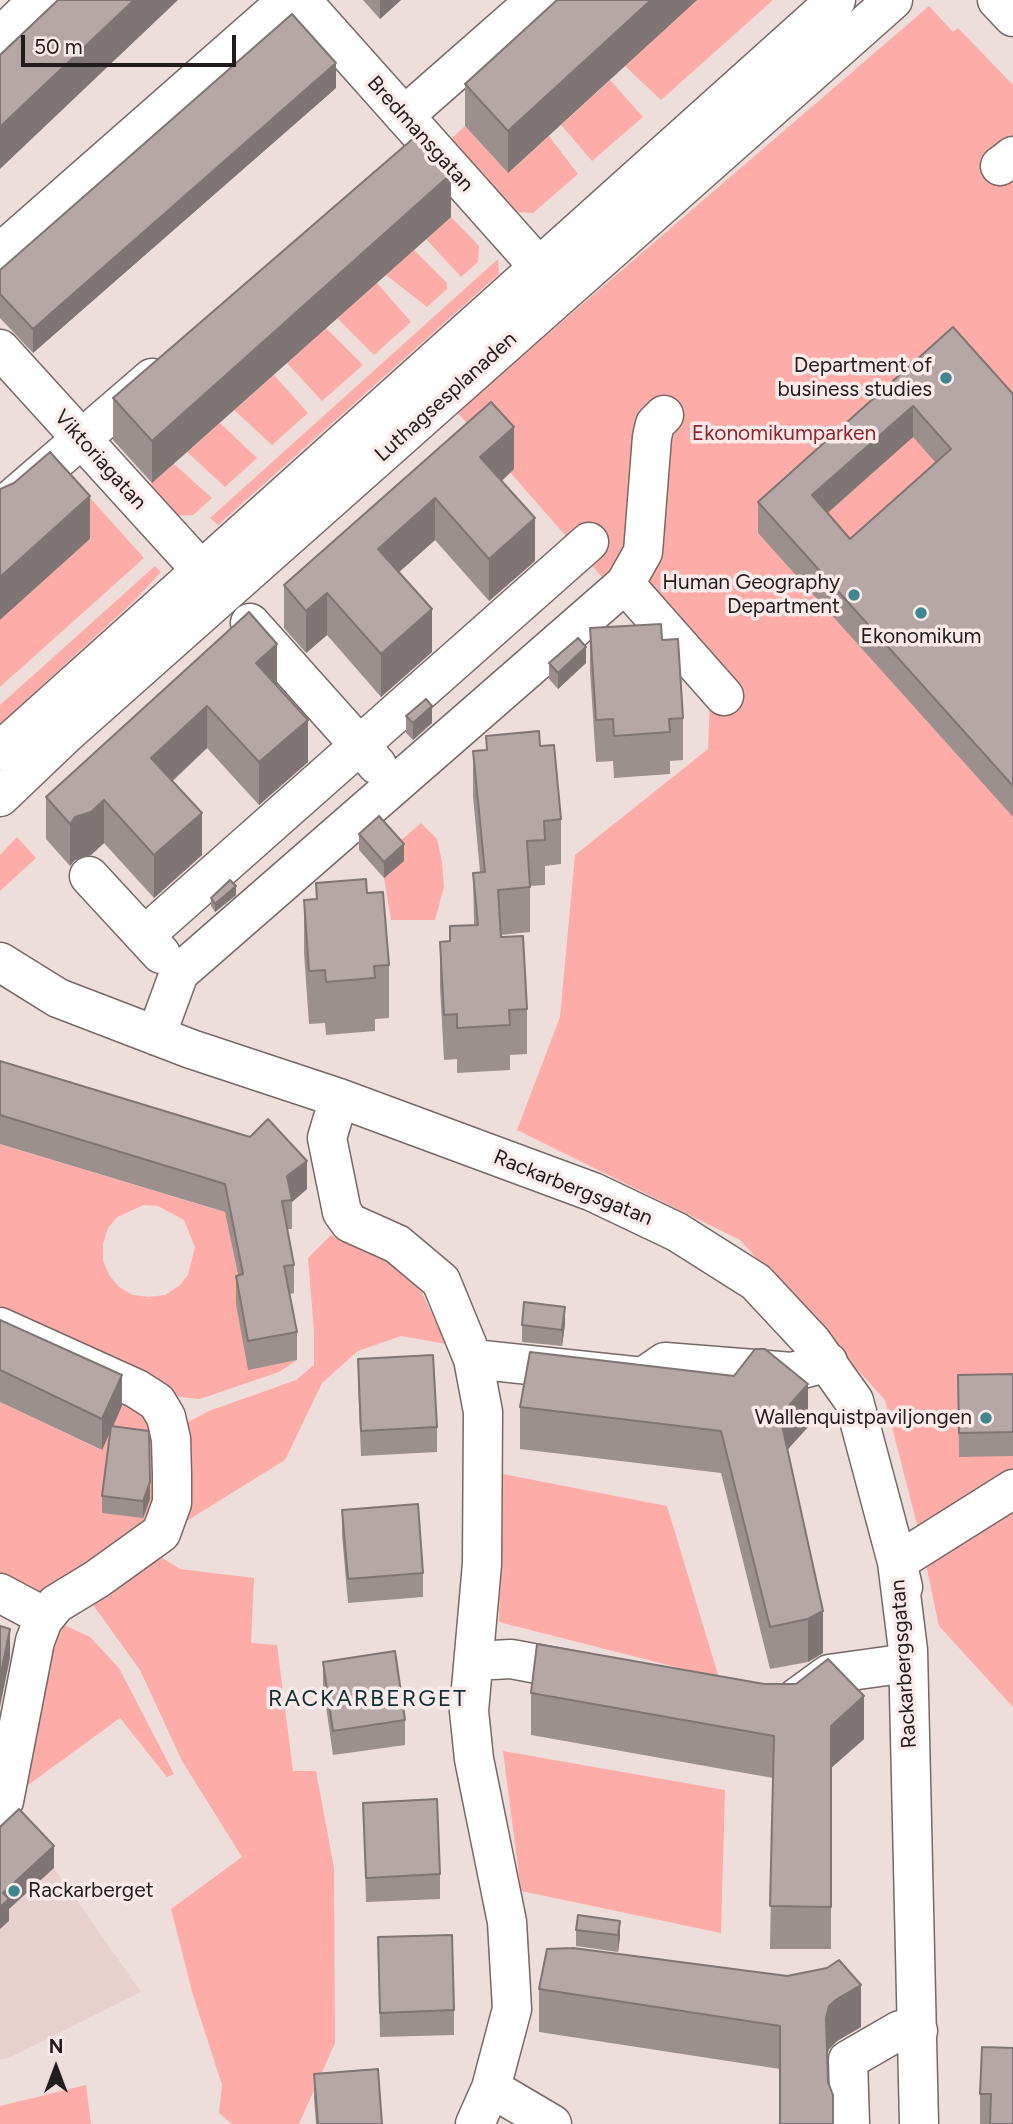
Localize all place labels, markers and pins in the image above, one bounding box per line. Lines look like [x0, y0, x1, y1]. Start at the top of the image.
place label: Department of business studies [778, 353, 932, 403]
marker: Department of business studies [938, 370, 954, 386]
place label: Human Geography Department [662, 570, 840, 620]
marker: Human Geography Department [846, 587, 862, 603]
marker: Ekonomikum [913, 605, 929, 621]
place label: Ekonomikum [861, 624, 981, 650]
place label: Wallenquistpaviljongen [755, 1405, 972, 1431]
marker: Wallenquistpaviljongen [978, 1410, 994, 1426]
place label: Rackarberget [28, 1878, 154, 1904]
marker: Rackarberget [6, 1883, 22, 1899]

